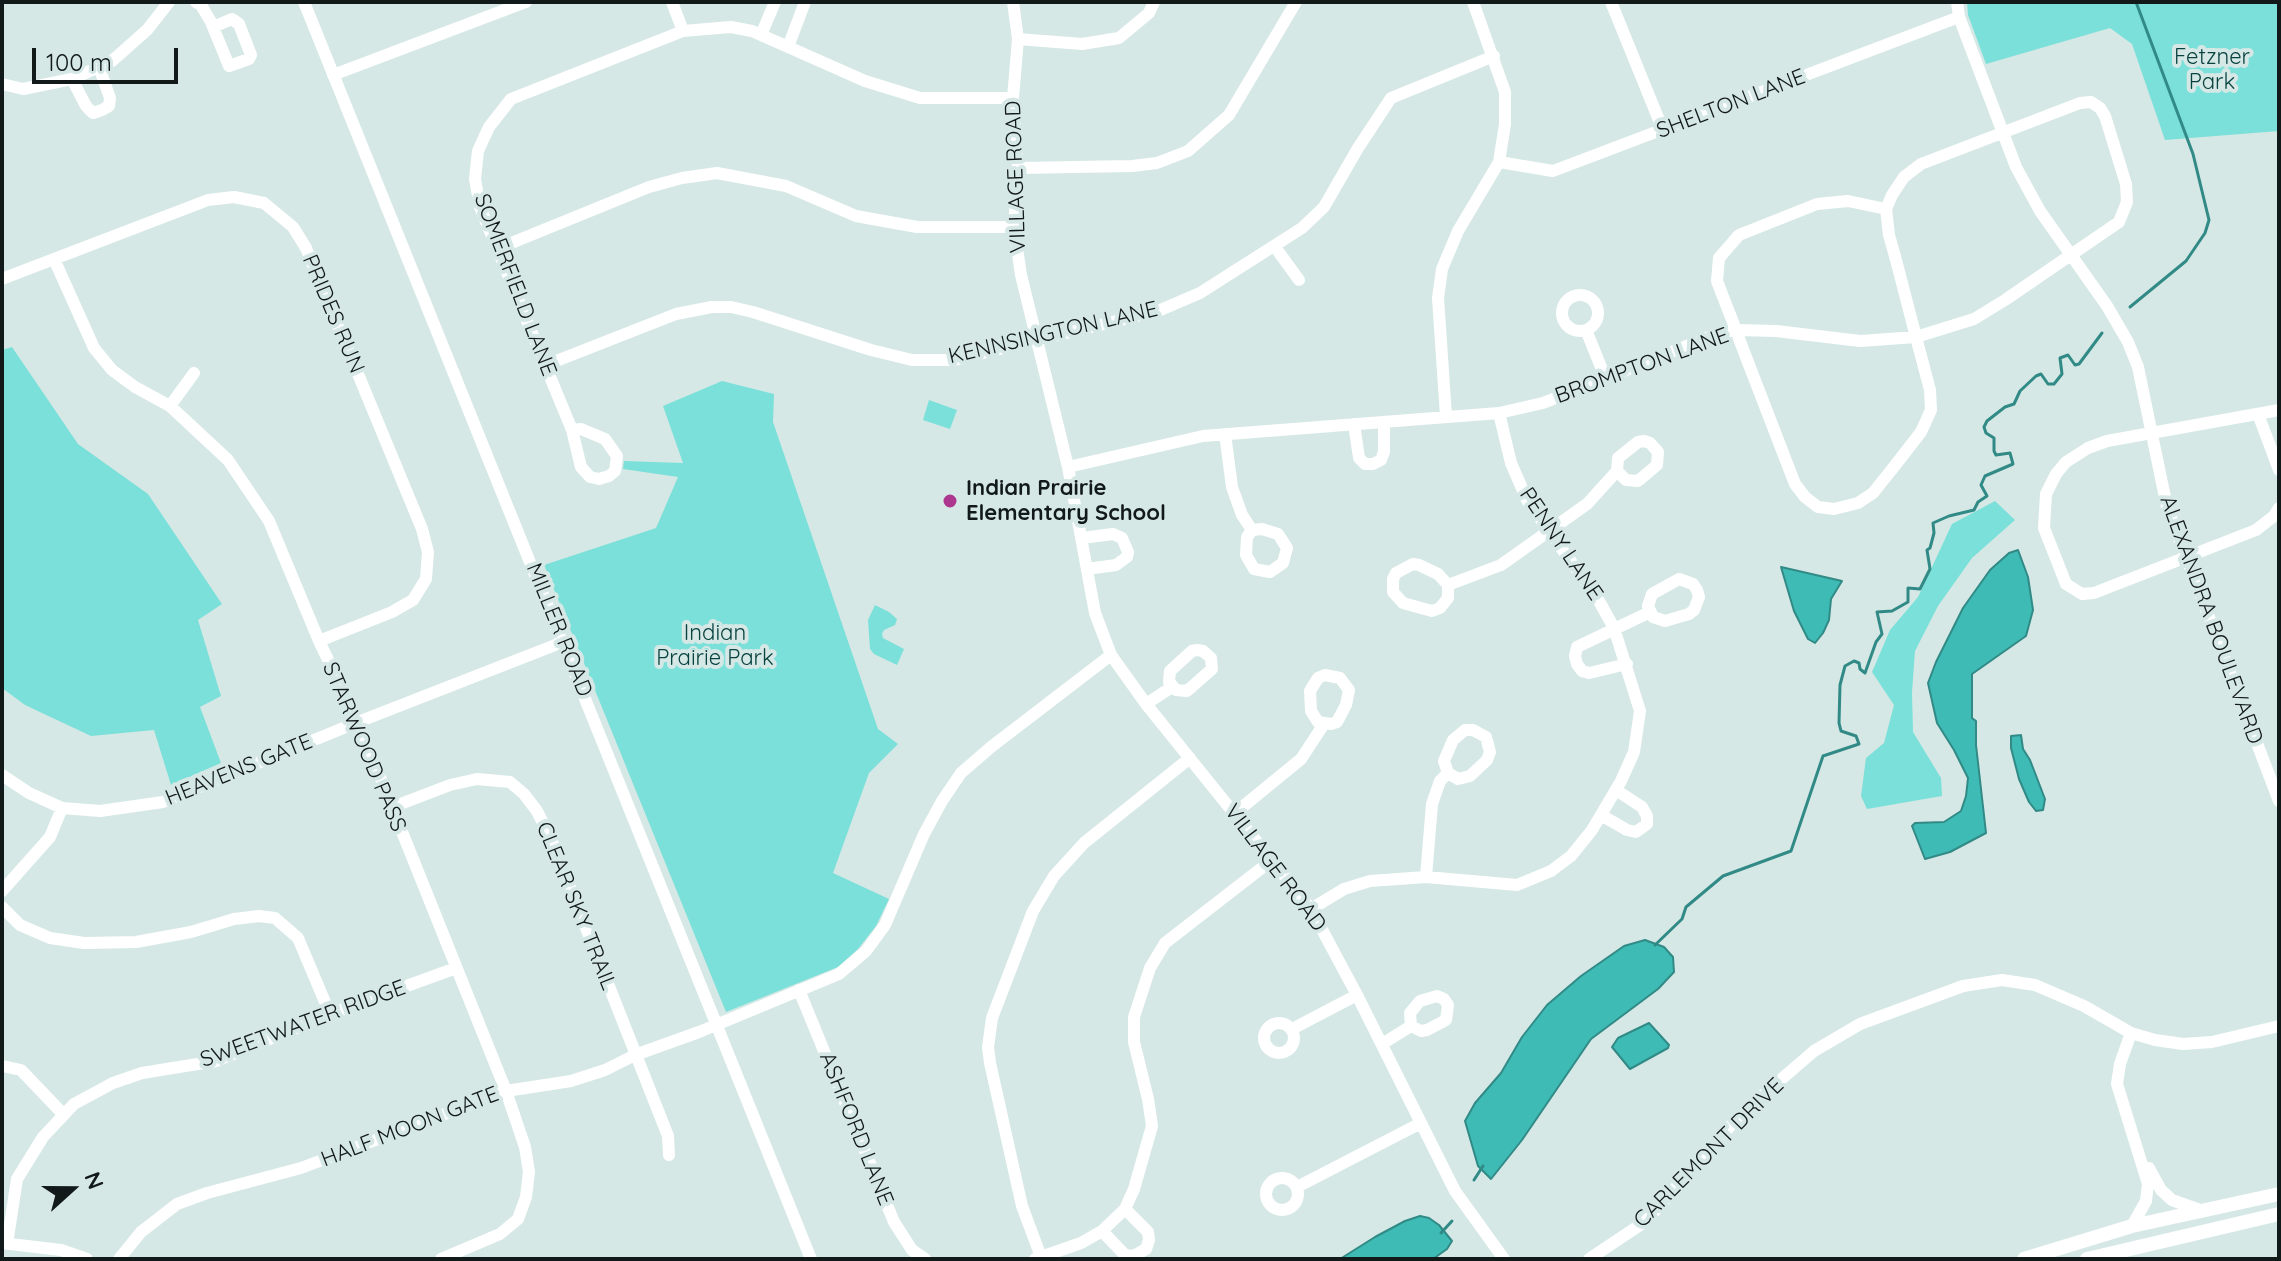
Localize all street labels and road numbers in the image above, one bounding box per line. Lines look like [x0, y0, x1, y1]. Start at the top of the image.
street label: SHELTON LANE [1653, 63, 1809, 145]
street label: VILLAGE ROAD [1000, 100, 1032, 254]
street label: SOMERFIELD LANE [468, 190, 562, 380]
street label: PRIDES RUN [296, 251, 370, 377]
street label: KENNSINGTON LANE [946, 296, 1160, 370]
street label: BROMPTON LANE [1551, 322, 1733, 410]
street label: PENNY LANE [1514, 483, 1608, 605]
street label: ALEXANDRA BOULEVARD [2154, 492, 2268, 748]
street label: MILLER ROAD [520, 559, 598, 701]
street label: STARWOOD PASS [316, 658, 412, 836]
street label: HEAVENS GATE [162, 728, 316, 812]
street label: VILLAGE ROAD [1218, 799, 1332, 937]
street label: CLEAR SKY TRAIL [530, 818, 622, 994]
street label: SWEETWATER RIDGE [197, 975, 409, 1073]
street label: ASHFORD LANE [813, 1049, 899, 1209]
street label: CARLEMONT DRIVE [1629, 1073, 1789, 1233]
street label: HALF MOON GATE [317, 1081, 503, 1173]

